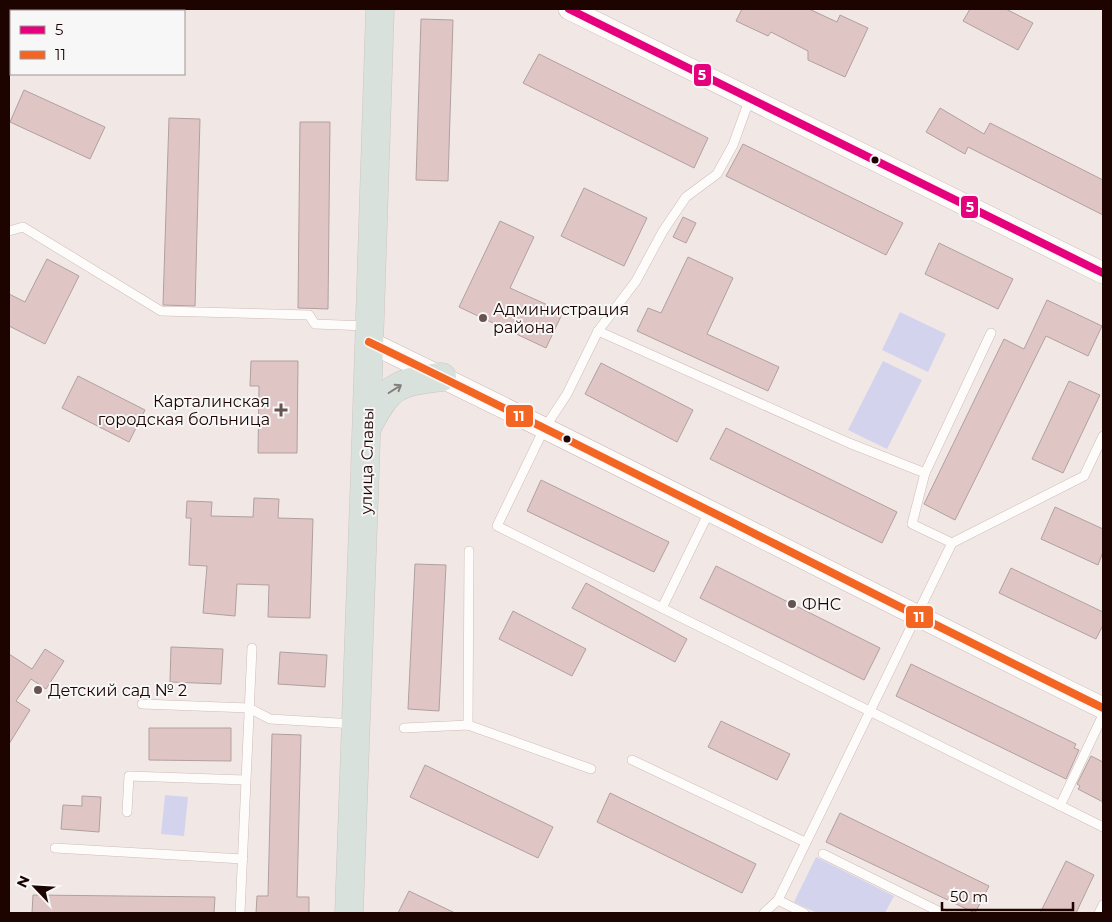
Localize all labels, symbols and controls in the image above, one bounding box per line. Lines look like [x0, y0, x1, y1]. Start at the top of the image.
legend [10, 10, 185, 75]
text: 5 [55, 20, 64, 39]
text: 11 [55, 45, 66, 64]
line badge: 5 [693, 63, 712, 87]
text: 5 [698, 66, 706, 84]
unlabelled marker [870, 155, 880, 165]
line badge: 5 [960, 195, 979, 219]
text: 5 [966, 198, 974, 216]
place label: Администрация района [493, 300, 629, 337]
marker: Администрация района [477, 312, 489, 324]
one-way arrow [388, 384, 402, 395]
place label: Карталинская городская больница [98, 392, 270, 429]
marker: Карталинская городская больница [274, 403, 288, 417]
line badge: 11 [505, 404, 534, 428]
street label: улица Славы [357, 407, 377, 516]
text: 11 [514, 407, 524, 425]
unlabelled marker [562, 434, 572, 444]
place label: ФНС [802, 595, 841, 614]
marker: ФНС [786, 598, 798, 610]
line badge: 11 [905, 605, 934, 629]
text: 11 [914, 608, 924, 626]
place label: Детский сад № 2 [48, 681, 187, 700]
marker: Детский сад № 2 [32, 684, 44, 696]
north arrow [10, 862, 60, 912]
text: N [13, 873, 34, 890]
scale bar [942, 880, 1073, 912]
text: 50 m [950, 887, 988, 906]

